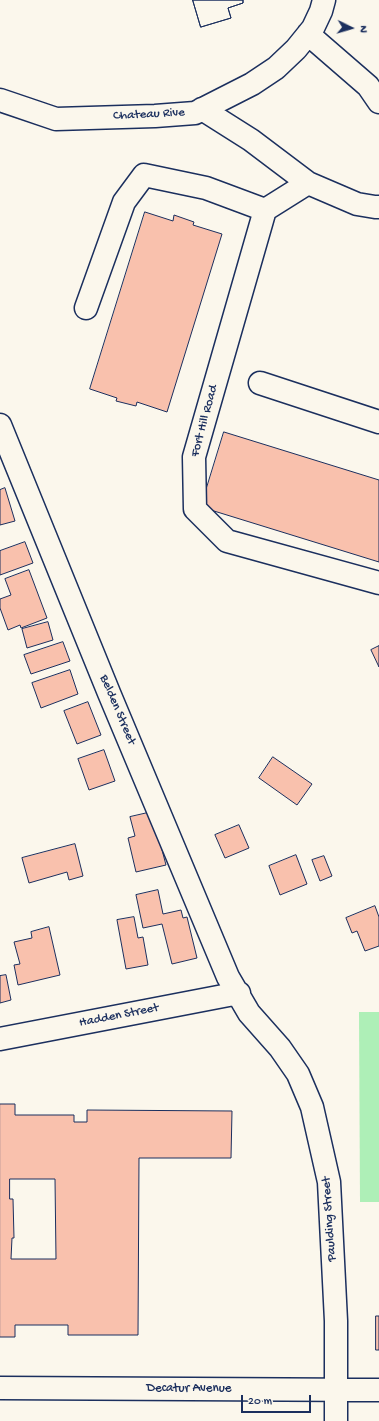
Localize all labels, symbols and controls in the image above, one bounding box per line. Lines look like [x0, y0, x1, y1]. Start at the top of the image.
north arrow [331, 8, 371, 48]
text: N [357, 25, 369, 33]
street label: Chateau Rive [113, 105, 185, 125]
street label: Fort Hill Road [188, 383, 222, 459]
street label: Belden Street [95, 673, 139, 747]
street label: Hadden Street [78, 1001, 160, 1031]
street label: Paulding Street [319, 1176, 341, 1262]
street label: Decatur Avenue [146, 1381, 232, 1397]
scale bar [243, 1387, 313, 1413]
text: 20 m [248, 1395, 272, 1409]

